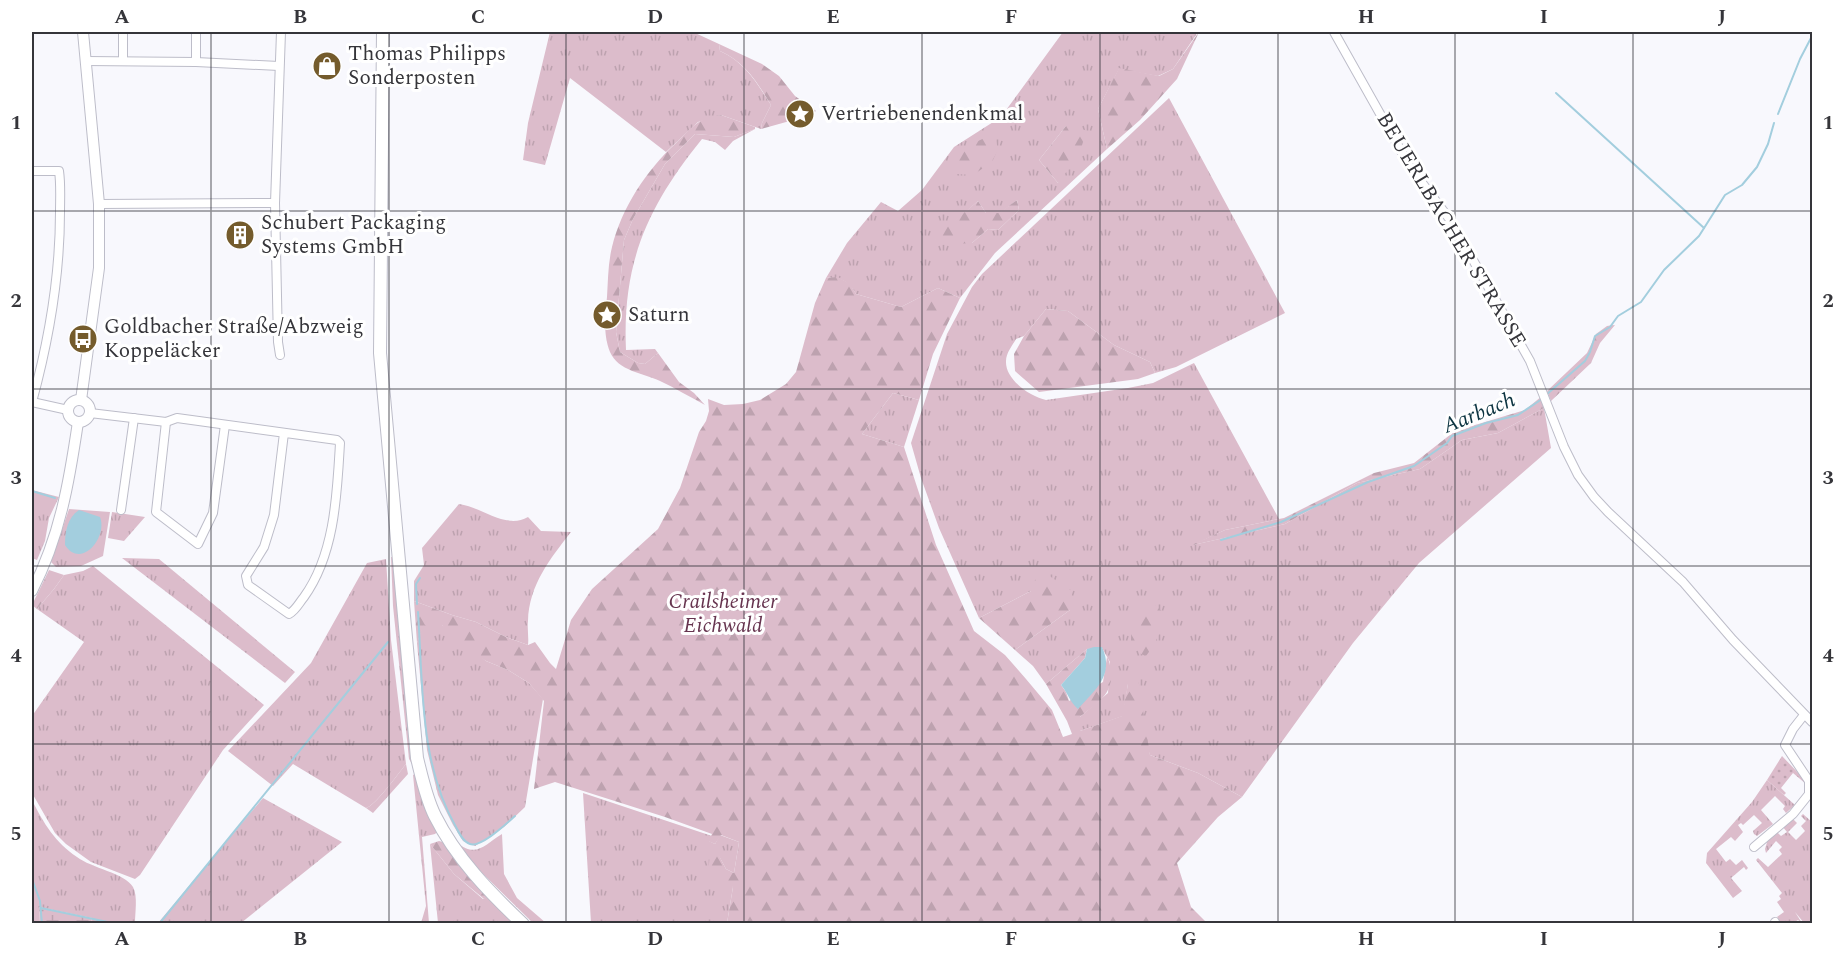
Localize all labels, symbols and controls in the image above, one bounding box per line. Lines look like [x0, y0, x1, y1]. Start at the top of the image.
text: A [114, 2, 130, 32]
text: B [293, 2, 307, 32]
text: C [471, 2, 485, 32]
text: D [647, 2, 663, 32]
text: E [826, 2, 840, 32]
text: F [1005, 2, 1017, 32]
text: G [1181, 2, 1197, 32]
text: H [1358, 2, 1374, 32]
text: I [1540, 2, 1548, 32]
text: J [1718, 2, 1726, 32]
place label: Thomas Philipps Sonderposten [348, 38, 506, 94]
shop icon: Thomas Philipps Sonderposten [311, 50, 343, 82]
place icon: Vertriebenendenkmal [784, 98, 816, 130]
place label: Vertriebenendenkmal [821, 98, 1023, 130]
street label: BEUERLBACHER STRASSE [1368, 106, 1534, 354]
text: 1 [10, 108, 22, 138]
text: 1 [1822, 108, 1834, 138]
place label: Schubert Packaging Systems GmbH [261, 207, 446, 263]
building icon: Schubert Packaging Systems GmbH [224, 219, 256, 251]
text: 2 [10, 286, 22, 316]
text: 2 [1822, 286, 1834, 316]
place icon: Saturn [591, 299, 623, 331]
place label: Saturn [628, 299, 690, 331]
place label: Goldbacher Straße/Abzweig Koppeläcker [104, 311, 364, 367]
bus stop icon: Goldbacher Straße/Abzweig Koppeläcker [67, 323, 99, 355]
water label: Aarbach [1437, 384, 1520, 443]
text: 3 [10, 463, 22, 493]
text: 3 [1822, 463, 1834, 493]
park label: Crailsheimer Eichwald [669, 586, 778, 642]
text: 4 [10, 641, 22, 671]
text: 4 [1822, 641, 1834, 671]
text: 5 [10, 819, 22, 849]
text: 5 [1822, 819, 1834, 849]
text: A [114, 924, 130, 954]
text: B [293, 924, 307, 954]
text: C [471, 924, 485, 954]
text: D [647, 924, 663, 954]
text: E [826, 924, 840, 954]
text: F [1005, 924, 1017, 954]
text: G [1181, 924, 1197, 954]
text: H [1358, 924, 1374, 954]
text: I [1540, 924, 1548, 954]
text: J [1718, 924, 1726, 954]

